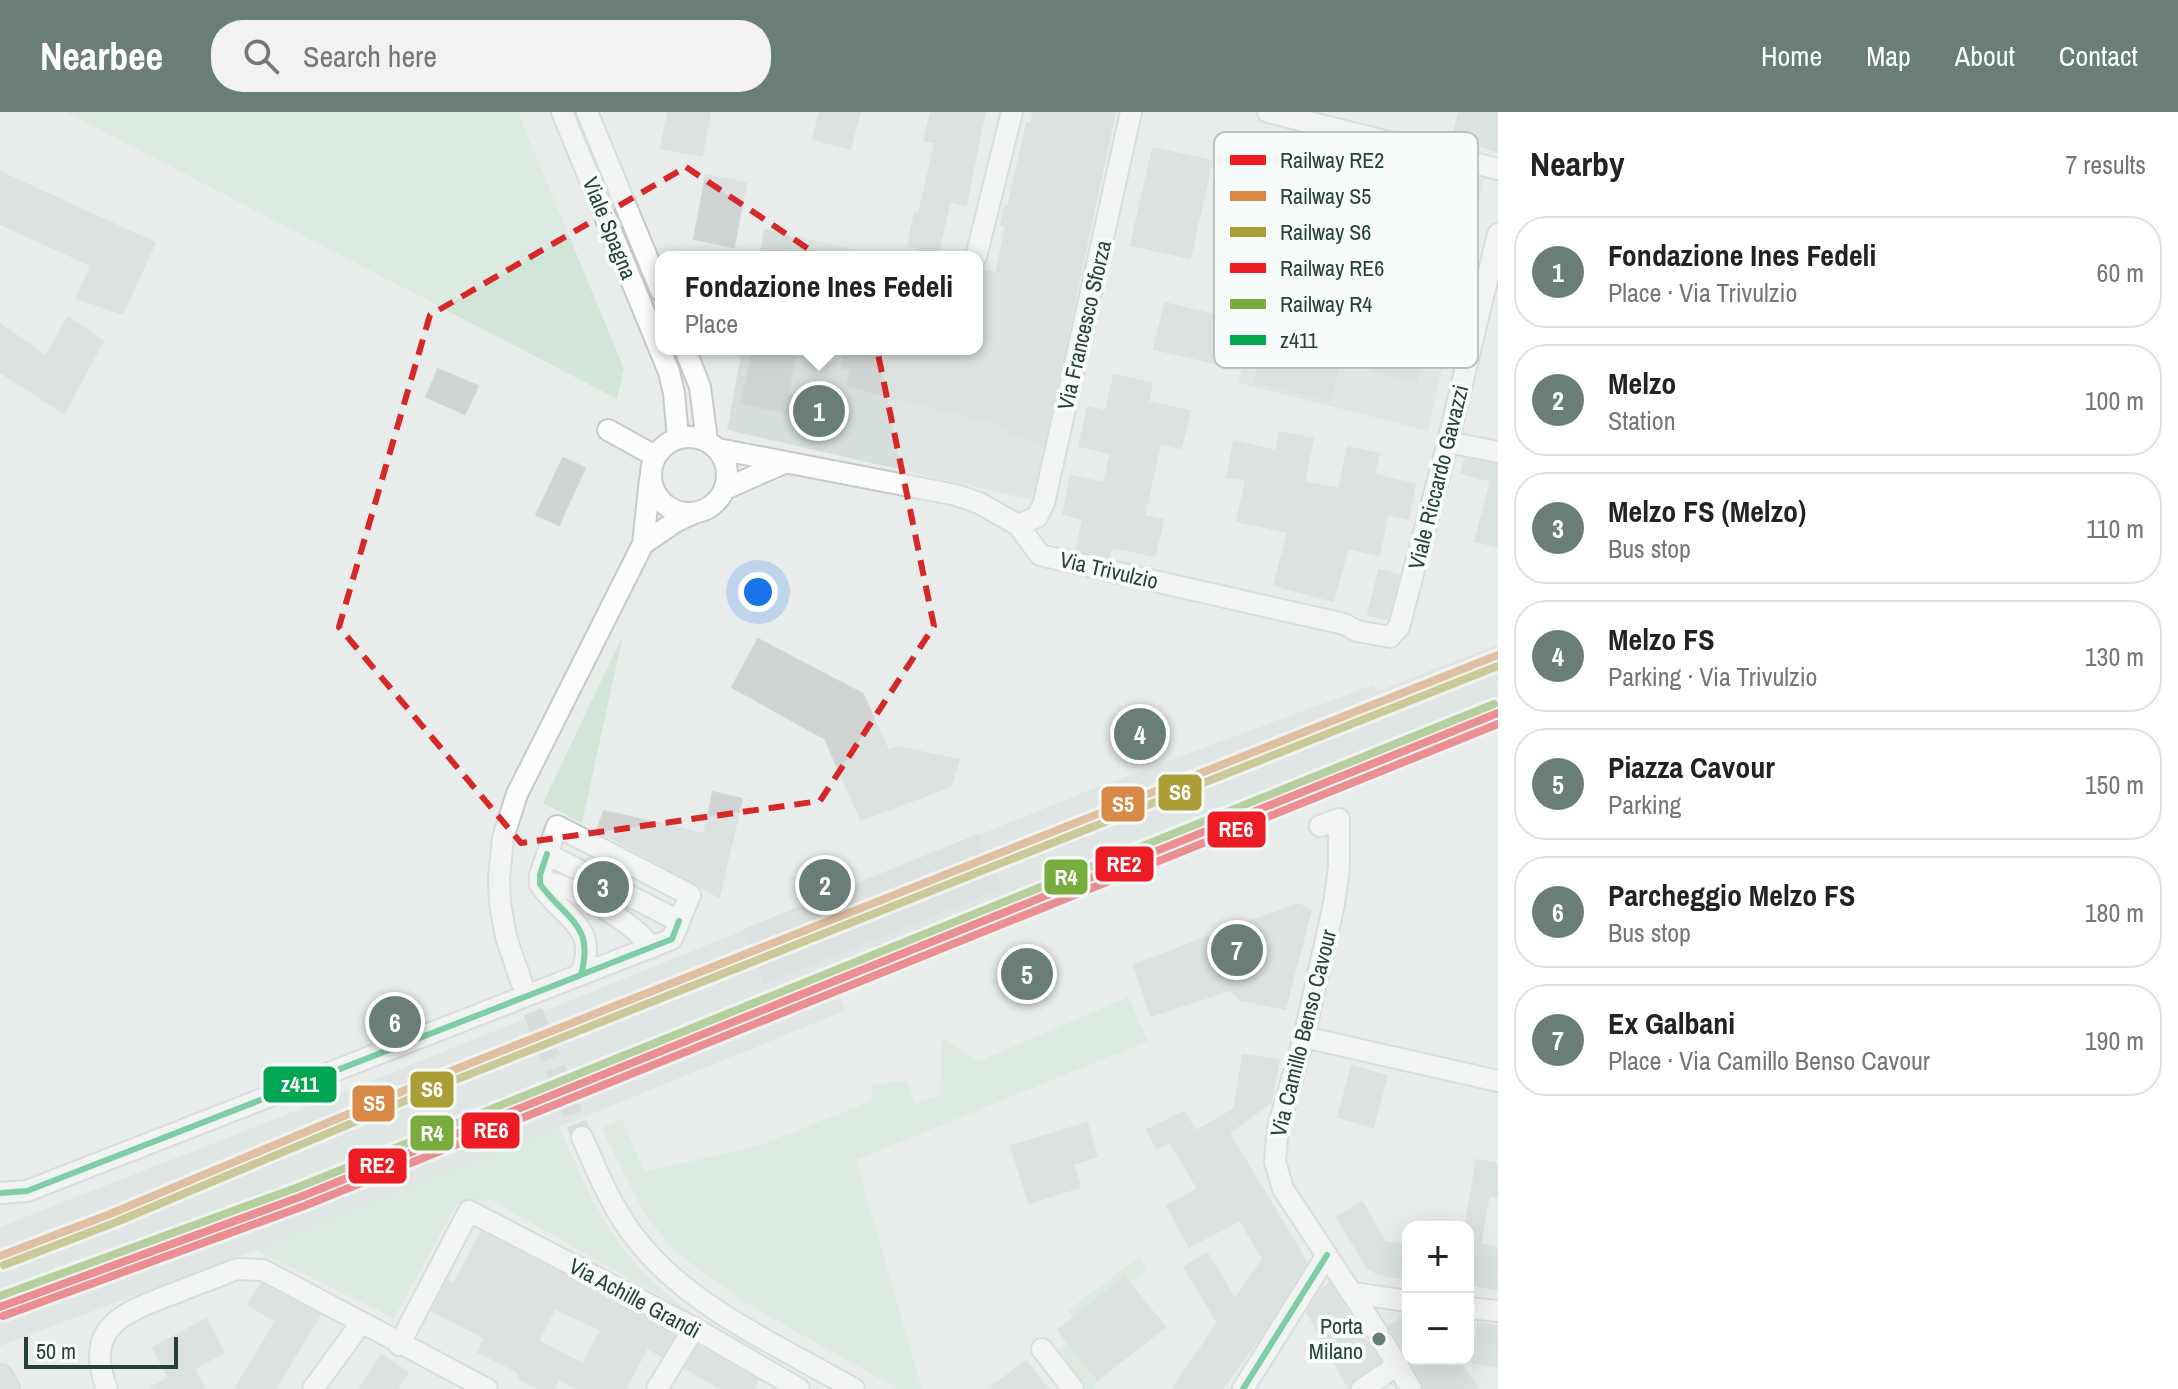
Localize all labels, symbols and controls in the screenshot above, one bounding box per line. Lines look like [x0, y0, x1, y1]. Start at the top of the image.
search box [211, 20, 771, 92]
text: Nearbee [40, 31, 163, 82]
icon: search [239, 34, 283, 78]
text: Search here [303, 36, 437, 76]
text: Home [1761, 37, 1822, 75]
text: Map [1866, 37, 1911, 75]
text: About [1955, 37, 2015, 75]
text: Contact [2059, 37, 2138, 75]
legend [1214, 132, 1478, 368]
text: Nearby [1530, 141, 1625, 187]
text: Railway RE2 [1280, 145, 1384, 175]
text: 7 results [2065, 147, 2146, 182]
street label: Viale Spagna [576, 172, 644, 284]
text: Railway S5 [1280, 181, 1371, 211]
text: Railway S6 [1280, 217, 1371, 247]
text: Fondazione Ines Fedeli [1608, 235, 1876, 275]
street label: Via Francesco Sforza [1050, 237, 1118, 413]
popup [655, 251, 983, 355]
text: Railway RE6 [1280, 253, 1384, 283]
text: 1 [1552, 255, 1564, 290]
text: 60 m [2097, 255, 2144, 290]
text: Fondazione Ines Fedeli [685, 266, 953, 306]
text: Place · Via Trivulzio [1608, 275, 1797, 310]
text: Railway R4 [1280, 289, 1372, 319]
text: Place [685, 306, 738, 341]
text: z411 [1280, 325, 1318, 355]
text: Melzo [1608, 363, 1676, 403]
pin: 1 [793, 381, 845, 441]
street label: Viale Riccardo Gavazzi [1401, 382, 1475, 572]
text: 2 [1552, 383, 1564, 418]
text: 100 m [2085, 383, 2144, 418]
text: Station [1608, 403, 1676, 438]
text: Melzo FS (Melzo) [1608, 491, 1806, 531]
text: 3 [1552, 511, 1564, 546]
text: 110 m [2086, 511, 2144, 546]
text: Bus stop [1608, 531, 1691, 566]
street label: Via Trivulzio [1057, 544, 1161, 596]
your location [738, 572, 778, 612]
text: Melzo FS [1608, 619, 1715, 659]
text: 4 [1552, 639, 1564, 674]
text: 130 m [2085, 639, 2144, 674]
text: Parking · Via Trivulzio [1608, 659, 1817, 694]
pin: 4 [1114, 704, 1166, 764]
text: Piazza Cavour [1608, 747, 1775, 787]
text: 5 [1552, 767, 1564, 802]
text: 150 m [2085, 767, 2144, 802]
line badge: S6 [1157, 773, 1203, 812]
text: S6 [1169, 777, 1191, 807]
line badge: S5 [1100, 785, 1146, 823]
text: Parking [1608, 787, 1681, 822]
text: S5 [1112, 789, 1134, 819]
line badge: RE6 [1206, 810, 1267, 849]
text: RE6 [1218, 814, 1254, 844]
line badge: RE2 [1094, 845, 1155, 883]
text: RE2 [1106, 849, 1142, 879]
pin: 2 [799, 855, 851, 915]
pin: 3 [577, 857, 629, 917]
line badge: R4 [1043, 858, 1089, 896]
text: R4 [1054, 862, 1078, 892]
text: Parcheggio Melzo FS [1608, 875, 1855, 915]
text: 6 [1552, 895, 1564, 930]
text: 180 m [2085, 895, 2144, 930]
text: Bus stop [1608, 915, 1691, 950]
pin: 7 [1211, 920, 1263, 980]
street label: Via Camillo Benso Cavour [1263, 926, 1343, 1140]
pin: 5 [1001, 944, 1053, 1004]
pin: 6 [369, 992, 421, 1052]
text: Ex Galbani [1608, 1003, 1735, 1043]
text: 7 [1552, 1023, 1564, 1058]
text: 190 m [2085, 1023, 2144, 1058]
text: Place · Via Camillo Benso Cavour [1608, 1043, 1930, 1078]
line badge: z411 [262, 1065, 338, 1104]
text: z411 [281, 1069, 320, 1099]
line badge: S6 [409, 1070, 455, 1109]
text: S6 [421, 1074, 443, 1104]
line badge: S5 [351, 1084, 396, 1123]
text: S5 [363, 1088, 385, 1118]
line badge: RE6 [460, 1111, 521, 1150]
line badge: R4 [409, 1114, 455, 1152]
text: RE6 [473, 1115, 509, 1145]
text: R4 [420, 1118, 444, 1148]
line badge: RE2 [347, 1147, 408, 1185]
text: RE2 [359, 1150, 395, 1180]
map controls [1402, 1221, 1474, 1365]
button: + [1402, 1221, 1474, 1293]
street label: Via Achille Grandi [564, 1251, 706, 1345]
button: − [1402, 1293, 1474, 1365]
place label: Porta Milano [1309, 1311, 1363, 1366]
marker: Porta Milano [1370, 1330, 1388, 1348]
scale bar [24, 1333, 178, 1369]
text: 50 m [36, 1336, 76, 1366]

